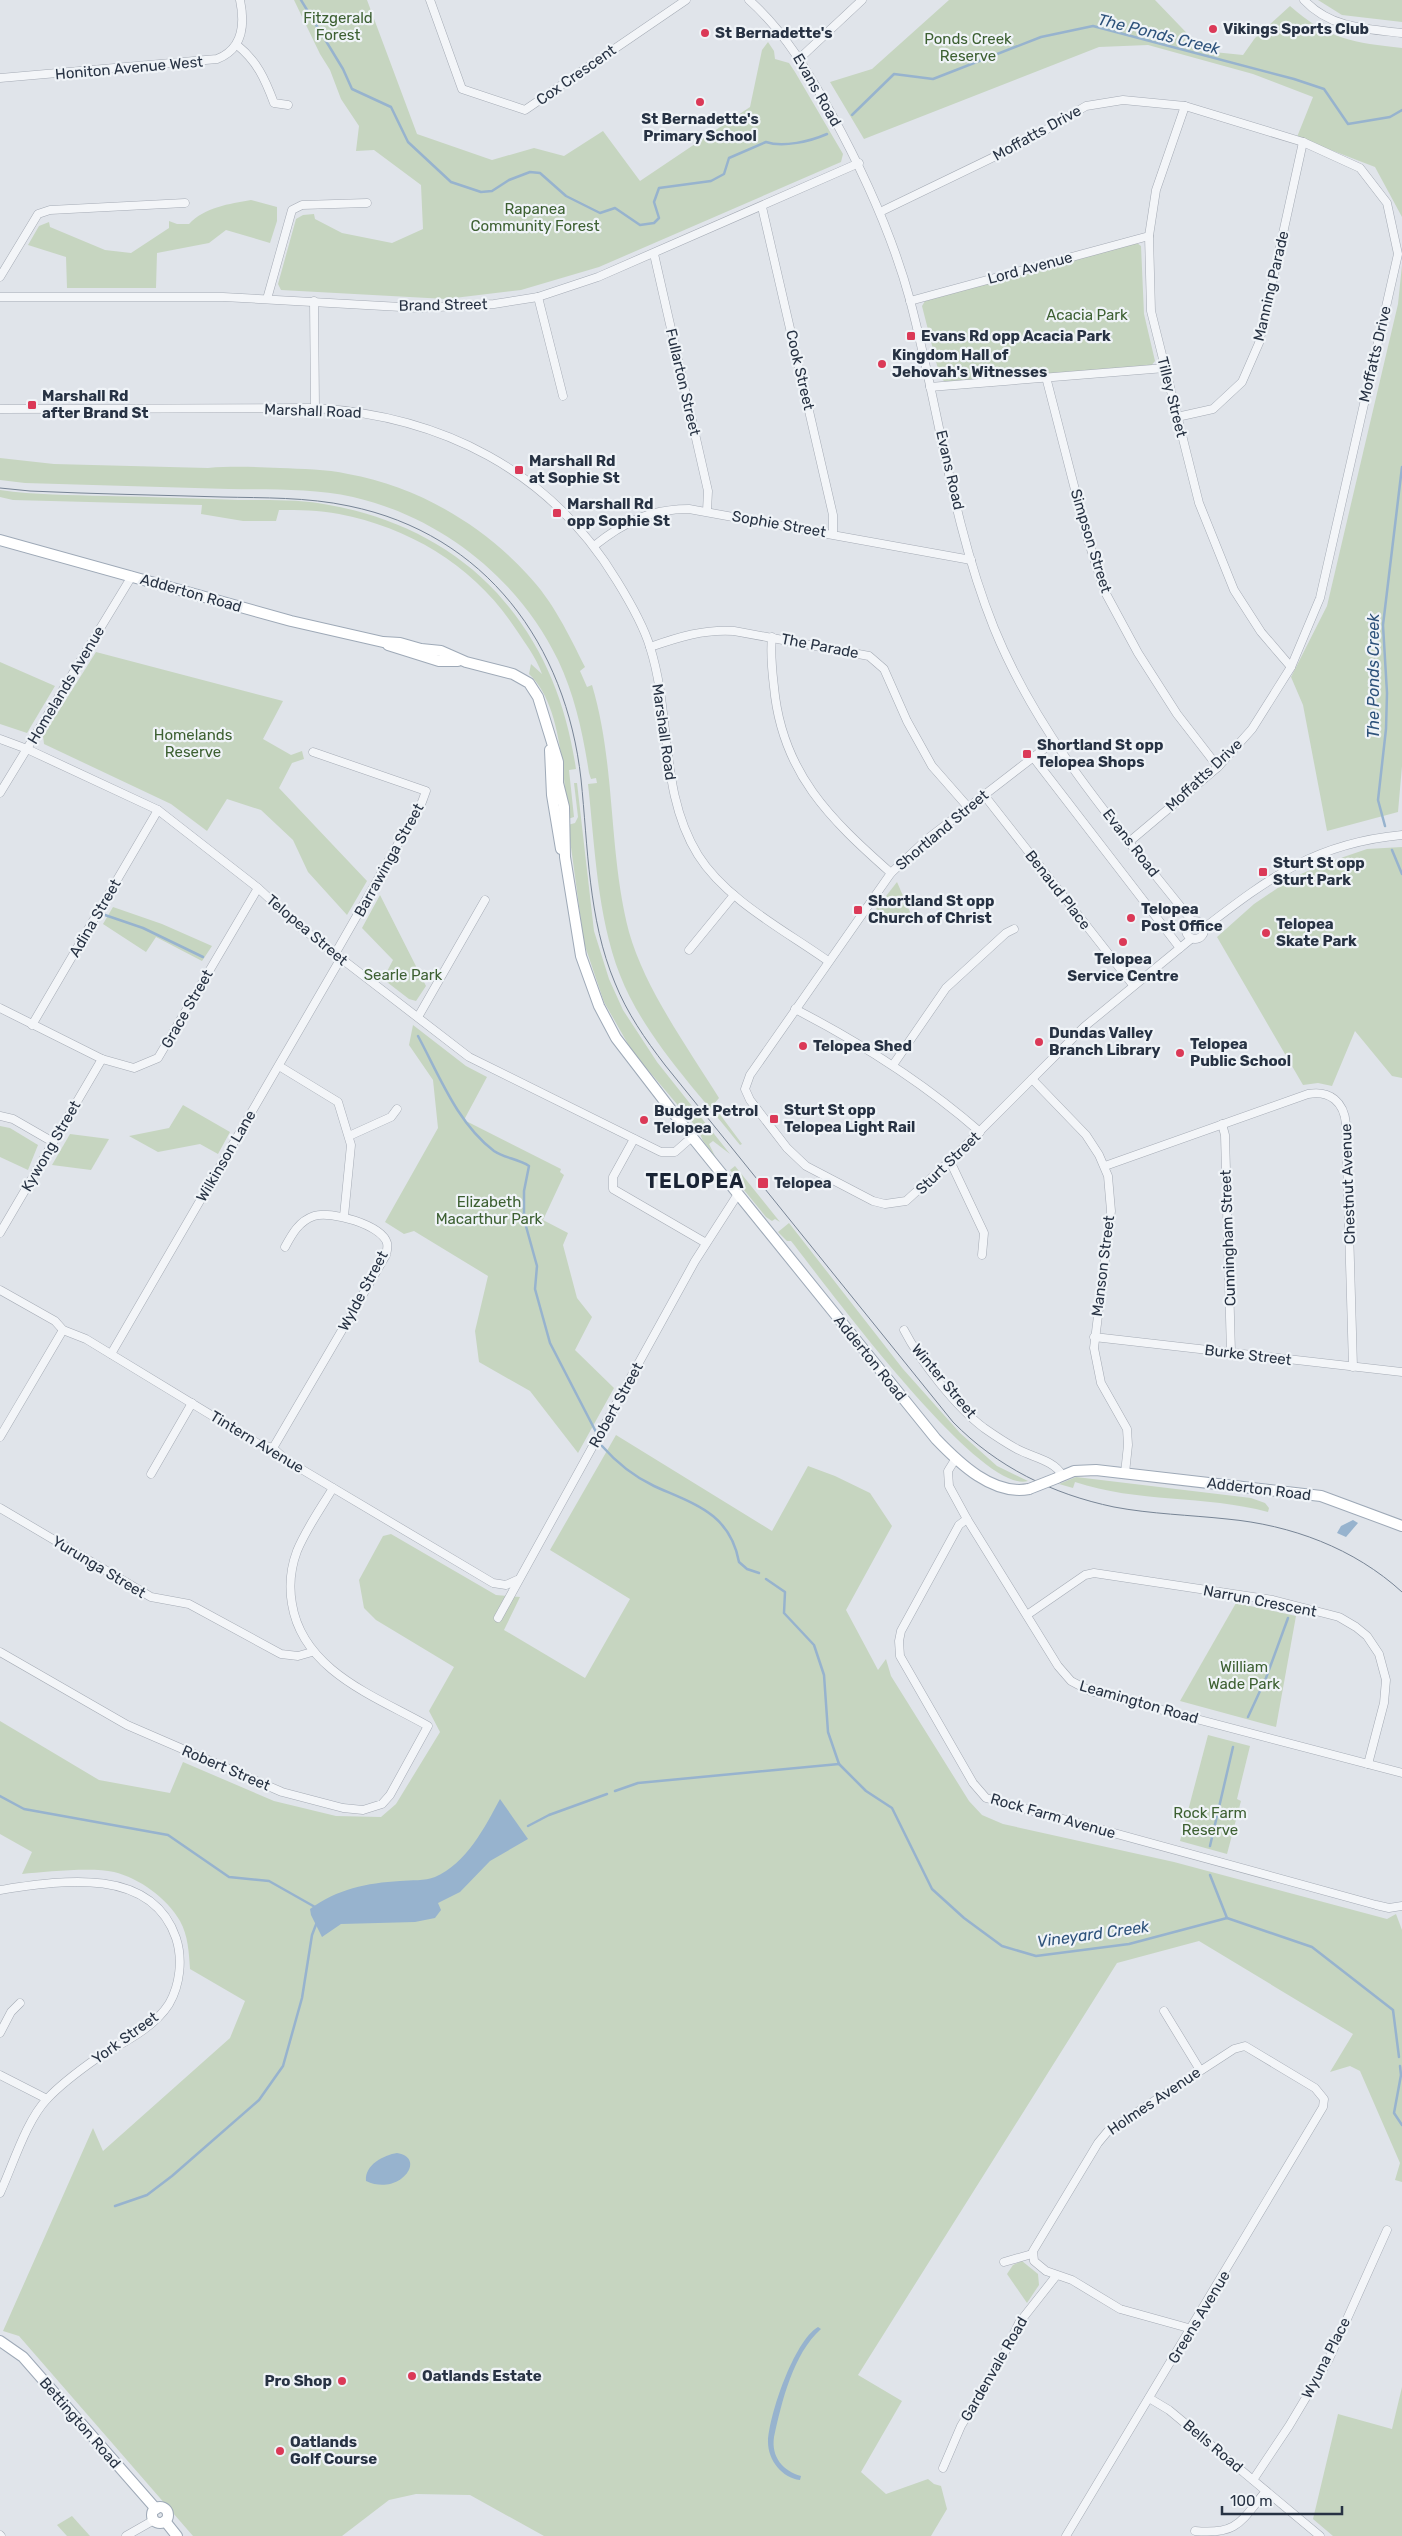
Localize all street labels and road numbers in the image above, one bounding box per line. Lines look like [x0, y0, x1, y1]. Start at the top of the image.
street label: Cox Crescent [533, 41, 619, 109]
street label: Evans Road [789, 50, 845, 130]
street label: Honiton Avenue West [54, 53, 204, 83]
street label: Moffatts Drive [990, 101, 1084, 165]
street label: Manning Parade [1250, 229, 1292, 343]
street label: Lord Avenue [986, 248, 1074, 288]
street label: Brand Street [398, 295, 488, 315]
street label: Moffatts Drive [1355, 304, 1395, 404]
street label: Fullarton Street [662, 327, 704, 438]
street label: Cook Street [782, 328, 818, 412]
street label: Tilley Street [1153, 355, 1191, 439]
street label: Marshall Road [264, 400, 362, 422]
street label: Evans Road [932, 428, 968, 512]
street label: Simpson Street [1067, 487, 1115, 595]
street label: Sophie Street [731, 507, 828, 541]
street label: Adderton Road [138, 570, 244, 616]
street label: Homelands Avenue [24, 623, 108, 747]
street label: The Parade [780, 630, 860, 662]
street label: Marshall Road [648, 682, 680, 782]
street label: Moffatts Drive [1162, 735, 1246, 815]
street label: Shortland Street [892, 786, 992, 874]
street label: Barrawinga Street [350, 800, 428, 920]
street label: Evans Road [1099, 805, 1163, 881]
street label: Benaud Place [1021, 847, 1095, 933]
street label: Adina Street [65, 876, 125, 960]
street label: Telopea Street [263, 891, 351, 969]
street label: Grace Street [157, 966, 217, 1052]
street label: Kywong Street [18, 1097, 84, 1195]
street label: Wilkinson Lane [192, 1107, 260, 1205]
street label: Chestnut Avenue [1337, 1123, 1359, 1245]
street label: Sturt Street [912, 1128, 984, 1198]
street label: Cunningham Street [1217, 1169, 1239, 1307]
street label: Manson Street [1088, 1214, 1118, 1318]
street label: Wylde Street [334, 1248, 392, 1334]
street label: Adderton Road [830, 1312, 910, 1404]
street label: Winter Street [908, 1340, 980, 1422]
street label: Burke Street [1203, 1341, 1293, 1369]
street label: Robert Street [585, 1359, 647, 1451]
street label: Tintern Avenue [207, 1407, 307, 1477]
street label: Adderton Road [1206, 1474, 1312, 1504]
street label: Yurunga Street [49, 1532, 149, 1602]
street label: Narrun Crescent [1202, 1581, 1318, 1621]
street label: Leamington Road [1078, 1676, 1200, 1728]
street label: Robert Street [179, 1741, 273, 1795]
street label: Rock Farm Avenue [988, 1790, 1118, 1842]
street label: York Street [88, 2008, 162, 2068]
street label: Holmes Avenue [1104, 2063, 1204, 2139]
street label: Greens Avenue [1164, 2267, 1234, 2367]
street label: Gardenvale Road [957, 2313, 1031, 2425]
street label: Wyuna Place [1298, 2314, 1354, 2402]
street label: Bettington Road [36, 2374, 124, 2472]
street label: Bells Road [1179, 2416, 1247, 2476]

